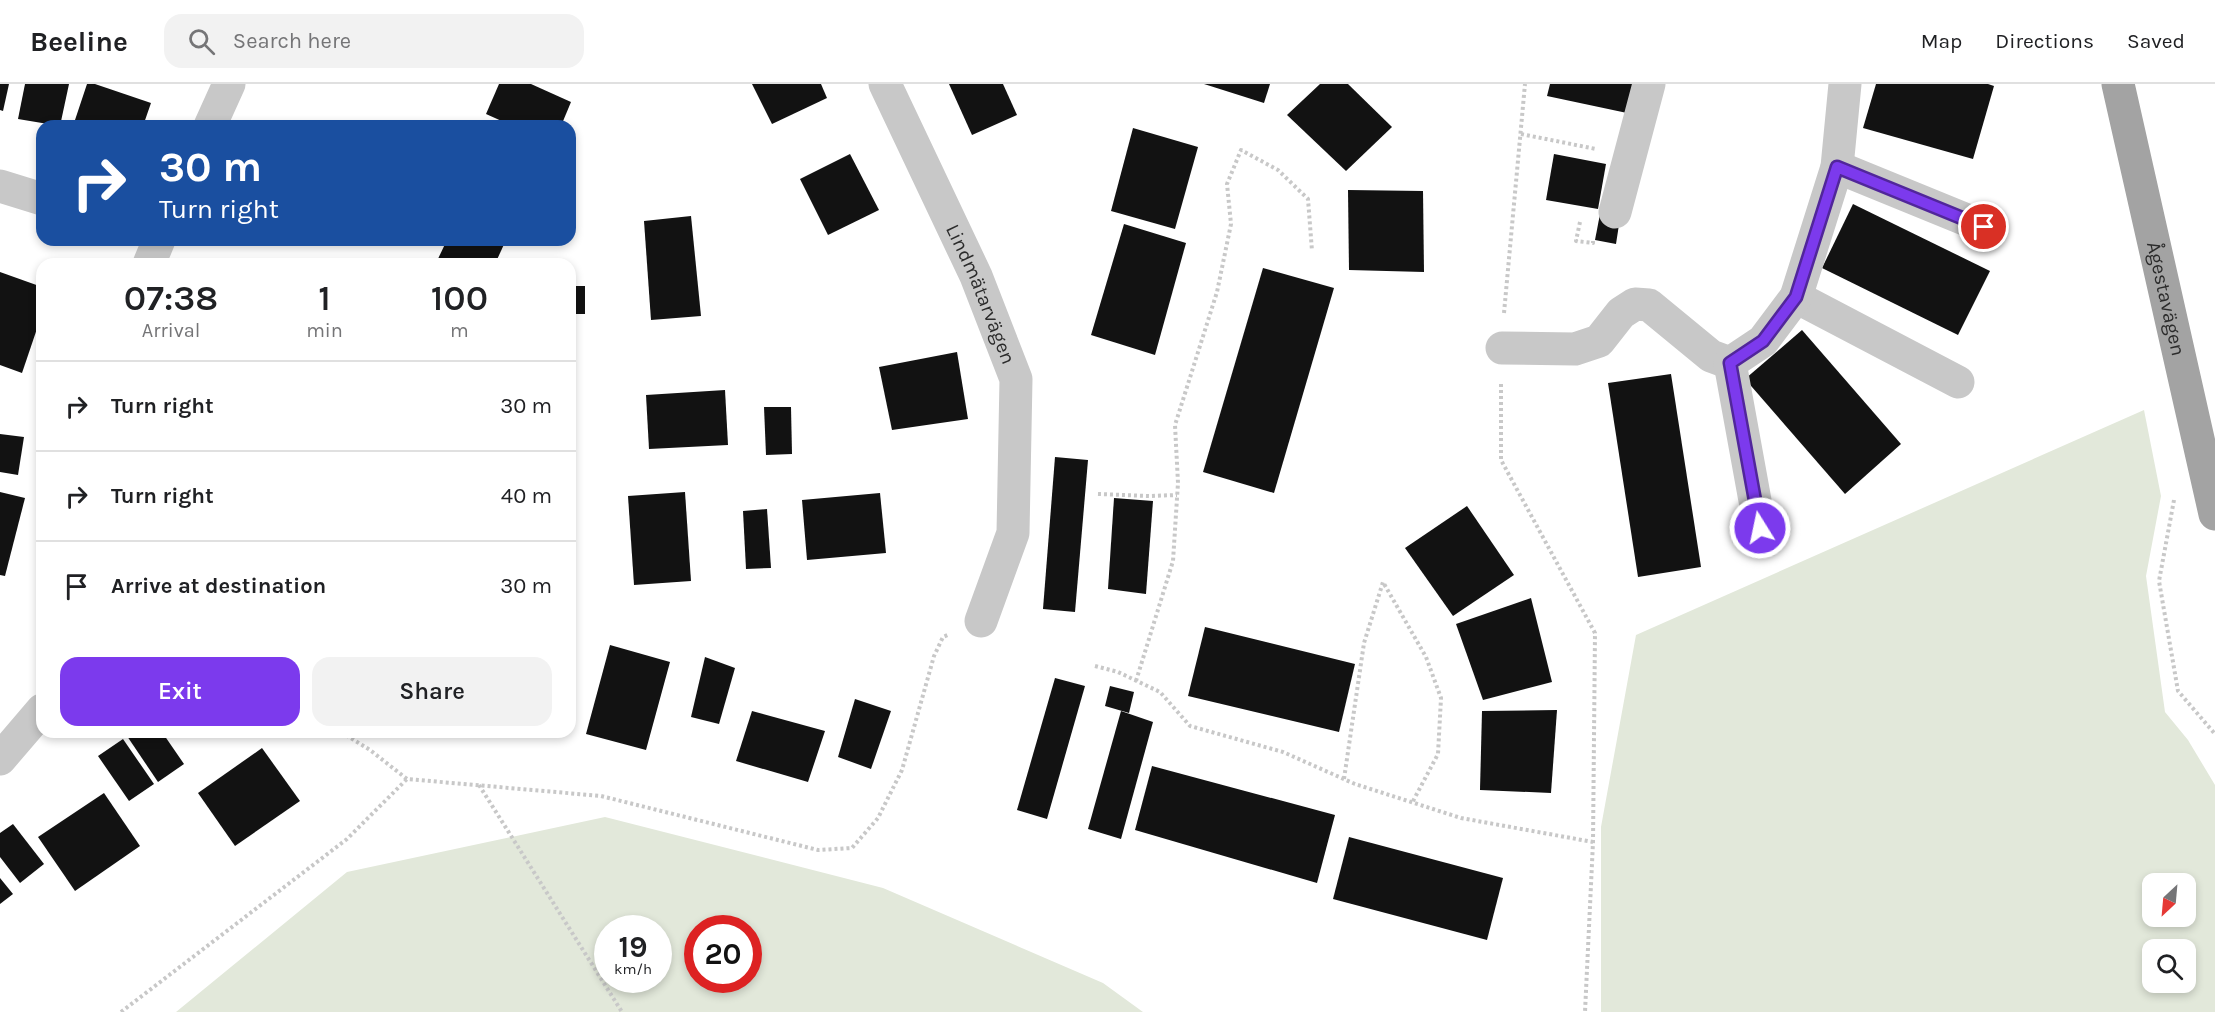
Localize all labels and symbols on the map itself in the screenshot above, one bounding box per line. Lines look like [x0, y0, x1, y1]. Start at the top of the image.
pin [1958, 201, 2009, 252]
street label: Lindmätarvägen [942, 220, 1020, 367]
street label: Ågestavägen [2142, 239, 2190, 358]
position arrow [1728, 496, 1792, 560]
north arrow [2142, 873, 2196, 927]
speed limit sign: 20 [684, 915, 762, 993]

